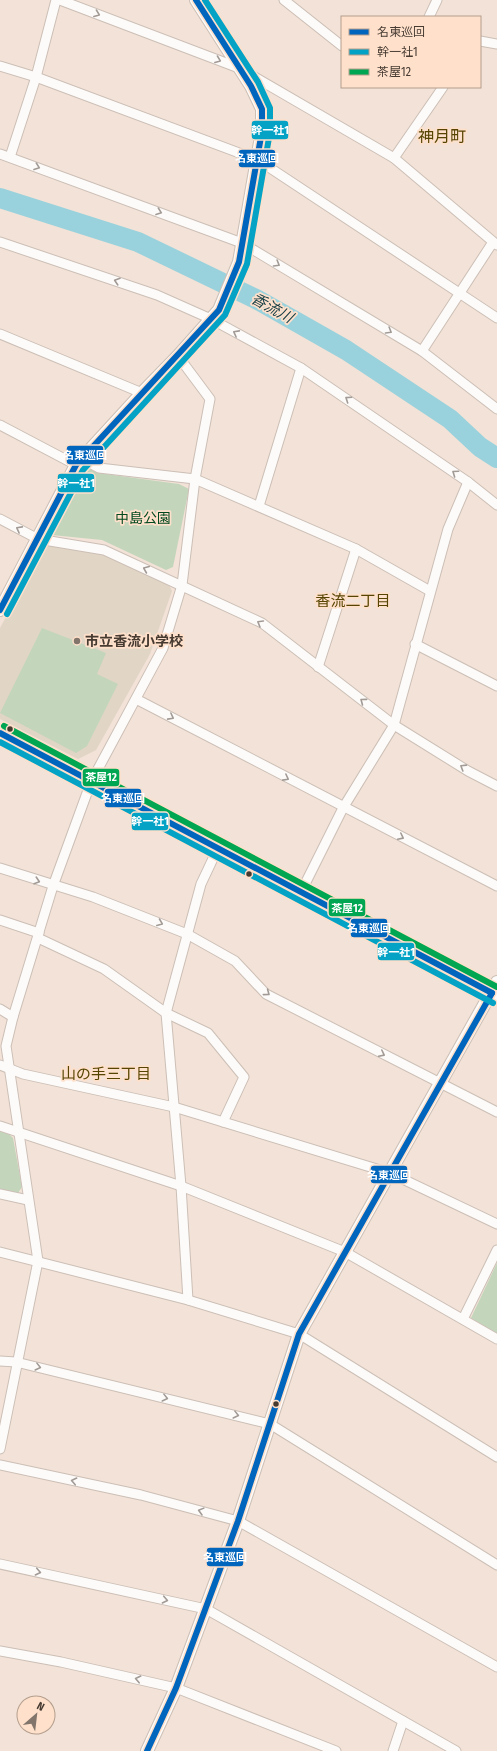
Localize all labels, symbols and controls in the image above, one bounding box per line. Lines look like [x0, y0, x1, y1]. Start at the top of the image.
one-way arrow [93, 9, 100, 17]
legend [341, 16, 481, 88]
text: 名東巡回 [377, 25, 425, 39]
text: 幹一社1 [377, 45, 418, 59]
one-way arrow [215, 55, 222, 63]
text: 茶屋12 [377, 65, 411, 79]
line badge: 幹一社1 [251, 120, 289, 140]
text: 幹一社1 [251, 124, 289, 137]
district label: 神月町 [418, 127, 466, 146]
line badge: 名東巡回 [238, 149, 276, 168]
text: 名東巡回 [235, 152, 279, 165]
one-way arrow [33, 162, 40, 170]
one-way arrow [155, 208, 162, 216]
one-way arrow [273, 260, 280, 267]
one-way arrow [114, 277, 121, 286]
water label: 香流川 [248, 289, 298, 328]
one-way arrow [385, 327, 392, 334]
one-way arrow [233, 330, 240, 338]
one-way arrow [345, 397, 352, 404]
line badge: 名東巡回 [66, 445, 104, 465]
text: 名東巡回 [63, 449, 107, 462]
one-way arrow [452, 470, 459, 478]
line badge: 幹一社1 [57, 473, 95, 493]
text: 幹一社1 [57, 477, 95, 490]
park label: 中島公園 [115, 510, 171, 527]
one-way arrow [16, 526, 23, 534]
one-way arrow [143, 566, 150, 574]
district label: 香流二丁目 [315, 592, 391, 610]
one-way arrow [256, 620, 264, 627]
place label: 市立香流小学校 [85, 633, 183, 650]
marker: 市立香流小学校 [72, 636, 82, 646]
one-way arrow [360, 699, 367, 706]
one-way arrow [166, 713, 174, 720]
unlabelled marker [5, 724, 15, 734]
one-way arrow [460, 765, 467, 772]
line badge: 茶屋12 [82, 768, 120, 787]
text: 茶屋12 [85, 771, 117, 784]
one-way arrow [282, 773, 289, 781]
line badge: 名東巡回 [104, 788, 142, 808]
text: 名東巡回 [101, 792, 145, 805]
line badge: 幹一社1 [131, 812, 169, 831]
text: 幹一社1 [131, 815, 169, 828]
one-way arrow [397, 833, 405, 840]
unlabelled marker [244, 869, 254, 879]
one-way arrow [33, 876, 40, 885]
line badge: 茶屋12 [328, 898, 366, 917]
text: 茶屋12 [331, 902, 363, 915]
line badge: 名東巡回 [350, 918, 388, 938]
one-way arrow [156, 919, 163, 927]
text: 名東巡回 [347, 922, 391, 935]
line badge: 幹一社1 [377, 942, 415, 961]
text: 幹一社1 [377, 946, 415, 959]
one-way arrow [262, 989, 269, 996]
one-way arrow [378, 1049, 385, 1056]
district label: 山の手三丁目 [61, 1065, 151, 1083]
line badge: 名東巡回 [370, 1165, 408, 1184]
text: 名東巡回 [367, 1169, 411, 1182]
one-way arrow [35, 1362, 42, 1371]
one-way arrow [161, 1393, 168, 1402]
unlabelled marker [271, 1399, 281, 1409]
one-way arrow [233, 1411, 239, 1419]
one-way arrow [71, 1477, 77, 1485]
one-way arrow [197, 1507, 204, 1516]
line badge: 名東巡回 [206, 1547, 244, 1567]
text: 名東巡回 [203, 1551, 247, 1564]
one-way arrow [35, 1568, 41, 1576]
one-way arrow [162, 1595, 168, 1603]
one-way arrow [134, 1676, 141, 1684]
north arrow [16, 1695, 56, 1735]
text: N [34, 1699, 46, 1714]

